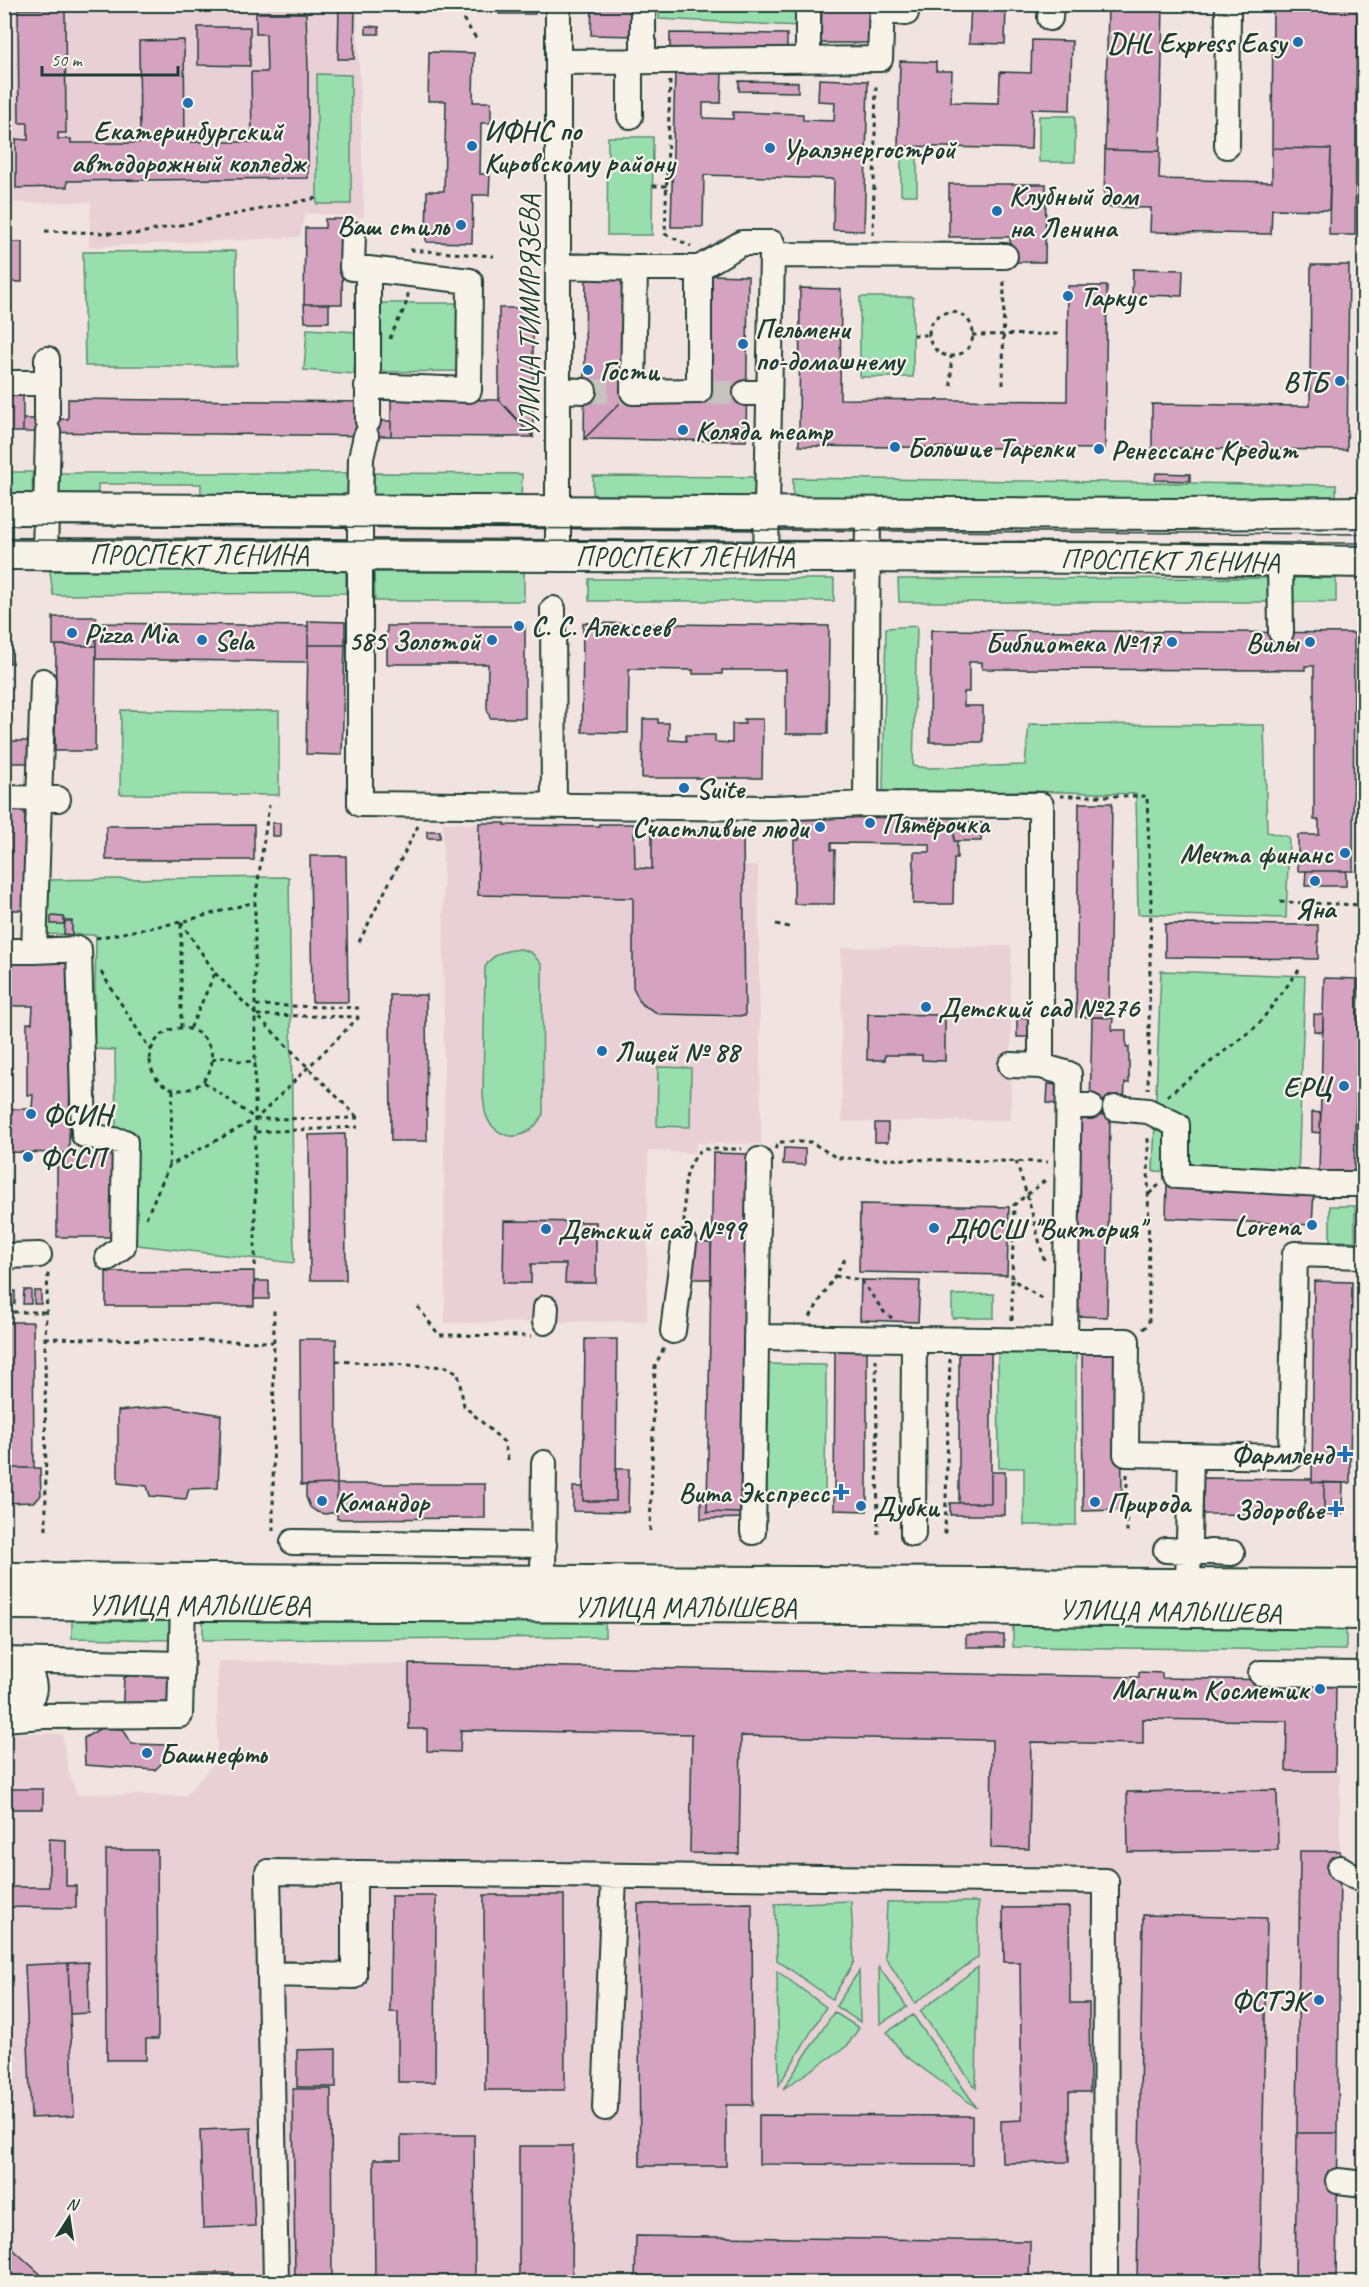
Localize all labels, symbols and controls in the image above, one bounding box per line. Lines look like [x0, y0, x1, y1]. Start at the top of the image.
place label: DHL Express Easy [1108, 25, 1288, 60]
marker: DHL Express Easy [1291, 35, 1305, 49]
scale bar [42, 39, 178, 77]
text: 50 m [51, 49, 84, 71]
marker: Екатеринбургский автодорожный колледж [181, 96, 195, 110]
place label: Екатеринбургский автодорожный колледж [71, 113, 308, 180]
place label: ИФНС по Кировскому району [484, 113, 677, 181]
place label: Уралэнергострой [782, 131, 958, 166]
marker: ИФНС по Кировскому району [465, 139, 479, 153]
marker: Уралэнергострой [763, 141, 777, 155]
place label: Клубный дом на Ленина [1009, 178, 1140, 245]
street label: УЛИЦА ТИМИРЯЗЕВА [512, 194, 547, 437]
marker: Клубный дом на Ленина [990, 204, 1004, 218]
place label: Ваш стиль [337, 208, 451, 243]
marker: Ваш стиль [454, 218, 468, 232]
place label: Таркус [1080, 279, 1148, 315]
marker: Таркус [1061, 289, 1075, 303]
place label: Пельмени по-домашнему [755, 311, 906, 378]
marker: Пельмени по-домашнему [736, 337, 750, 351]
place label: Гости [600, 353, 661, 388]
marker: Гости [581, 363, 595, 377]
place label: ВТБ [1283, 364, 1331, 399]
marker: ВТБ [1333, 374, 1347, 388]
place label: Коляда театр [695, 413, 834, 448]
marker: Коляда театр [676, 423, 690, 437]
place label: Большие Тарелки [907, 430, 1076, 465]
place label: Ренессанс Кредит [1111, 432, 1300, 467]
marker: Большие Тарелки [888, 440, 902, 454]
marker: Ренессанс Кредит [1092, 442, 1106, 456]
street label: ПРОСПЕКТ ЛЕНИНА [90, 537, 309, 572]
street label: ПРОСПЕКТ ЛЕНИНА [576, 539, 795, 574]
street label: ПРОСПЕКТ ЛЕНИНА [1060, 541, 1281, 579]
place label: С. С. Алексеев [531, 609, 677, 644]
place label: Pizza Mia [84, 616, 180, 651]
marker: С. С. Алексеев [512, 619, 526, 633]
place label: Sela [214, 623, 256, 658]
place label: 585 Золотой [348, 623, 482, 658]
place label: Библиотека №17 [985, 625, 1162, 660]
place label: Вилы [1246, 625, 1301, 660]
marker: Pizza Mia [65, 626, 79, 640]
marker: Sela [195, 633, 209, 647]
marker: 585 Золотой [485, 633, 499, 647]
marker: Библиотека №17 [1165, 635, 1179, 649]
marker: Вилы [1303, 635, 1317, 649]
place label: Suite [696, 771, 746, 806]
marker: Suite [677, 781, 691, 795]
place label: Пятёрочка [882, 806, 991, 841]
place label: Счастливые люди [632, 810, 810, 845]
marker: Пятёрочка [863, 816, 877, 830]
marker: Счастливые люди [813, 820, 827, 834]
place label: Мечта финанс [1180, 836, 1334, 871]
marker: Мечта финанс [1338, 846, 1352, 860]
marker: Яна [1308, 874, 1322, 888]
place label: Яна [1295, 891, 1338, 926]
place label: Детский сад №276 [938, 990, 1141, 1025]
marker: Детский сад №276 [919, 1000, 933, 1014]
place label: Лицей № 88 [614, 1034, 743, 1069]
marker: Лицей № 88 [595, 1044, 609, 1058]
place label: ЕРЦ [1283, 1069, 1334, 1104]
marker: ЕРЦ [1337, 1079, 1351, 1093]
place label: ФСИН [43, 1097, 116, 1132]
marker: ФСИН [24, 1107, 38, 1121]
place label: ФССП [40, 1140, 110, 1175]
marker: ФССП [21, 1150, 35, 1164]
place label: Lorena [1234, 1208, 1302, 1243]
place label: ДЮСШ "Виктория" [946, 1211, 1151, 1246]
place label: Детский сад №99 [558, 1212, 749, 1247]
marker: Lorena [1305, 1218, 1319, 1232]
marker: ДЮСШ "Виктория" [927, 1221, 941, 1235]
marker: Детский сад №99 [539, 1222, 553, 1236]
place label: Фармленд [1231, 1437, 1336, 1472]
marker: Фармленд [1338, 1447, 1352, 1461]
place label: Вита Экспресс [678, 1475, 831, 1510]
place label: Командор [334, 1484, 431, 1519]
marker: Вита Экспресс [834, 1485, 848, 1499]
place label: Природа [1107, 1485, 1193, 1520]
place label: Дубки [873, 1489, 941, 1524]
place label: Здоровье [1234, 1492, 1326, 1527]
marker: Командор [315, 1494, 329, 1508]
marker: Природа [1088, 1495, 1102, 1509]
marker: Дубки [854, 1499, 868, 1513]
marker: Здоровье [1329, 1502, 1343, 1516]
street label: УЛИЦА МАЛЫШЕВА [88, 1588, 311, 1623]
street label: УЛИЦА МАЛЫШЕВА [574, 1590, 797, 1625]
street label: УЛИЦА МАЛЫШЕВА [1058, 1592, 1282, 1630]
place label: Магнит Косметик [1112, 1672, 1311, 1707]
marker: Магнит Косметик [1313, 1682, 1327, 1696]
place label: Башнефть [159, 1736, 269, 1771]
marker: Башнефть [140, 1746, 154, 1760]
place label: ФСТЭК [1232, 1983, 1313, 2018]
marker: ФСТЭК [1312, 1993, 1326, 2007]
north arrow [39, 2188, 99, 2248]
text: N [65, 2193, 82, 2216]

